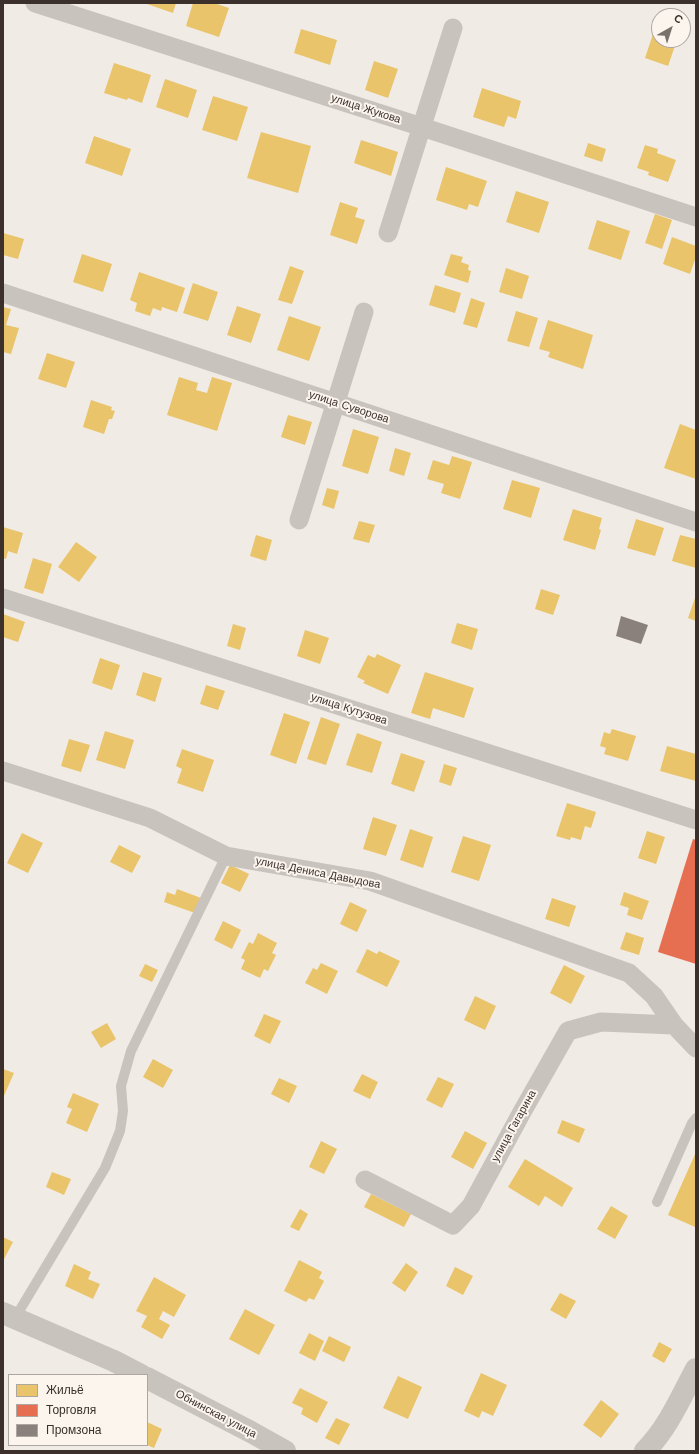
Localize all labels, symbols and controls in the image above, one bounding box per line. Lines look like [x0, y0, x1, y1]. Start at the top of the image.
north arrow [651, 8, 691, 48]
text: С [671, 12, 685, 27]
street label: улица Жукова [330, 92, 402, 126]
street label: улица Суворова [307, 388, 391, 426]
street label: улица Кутузова [309, 690, 389, 728]
street label: улица Дениса Давыдова [254, 854, 382, 892]
street label: улица Гагарина [489, 1088, 539, 1164]
legend [8, 1374, 148, 1446]
text: Жильё [46, 1383, 84, 1397]
street label: Обнинская улица [173, 1387, 259, 1441]
text: Торговля [46, 1403, 96, 1417]
text: Промзона [46, 1423, 101, 1437]

